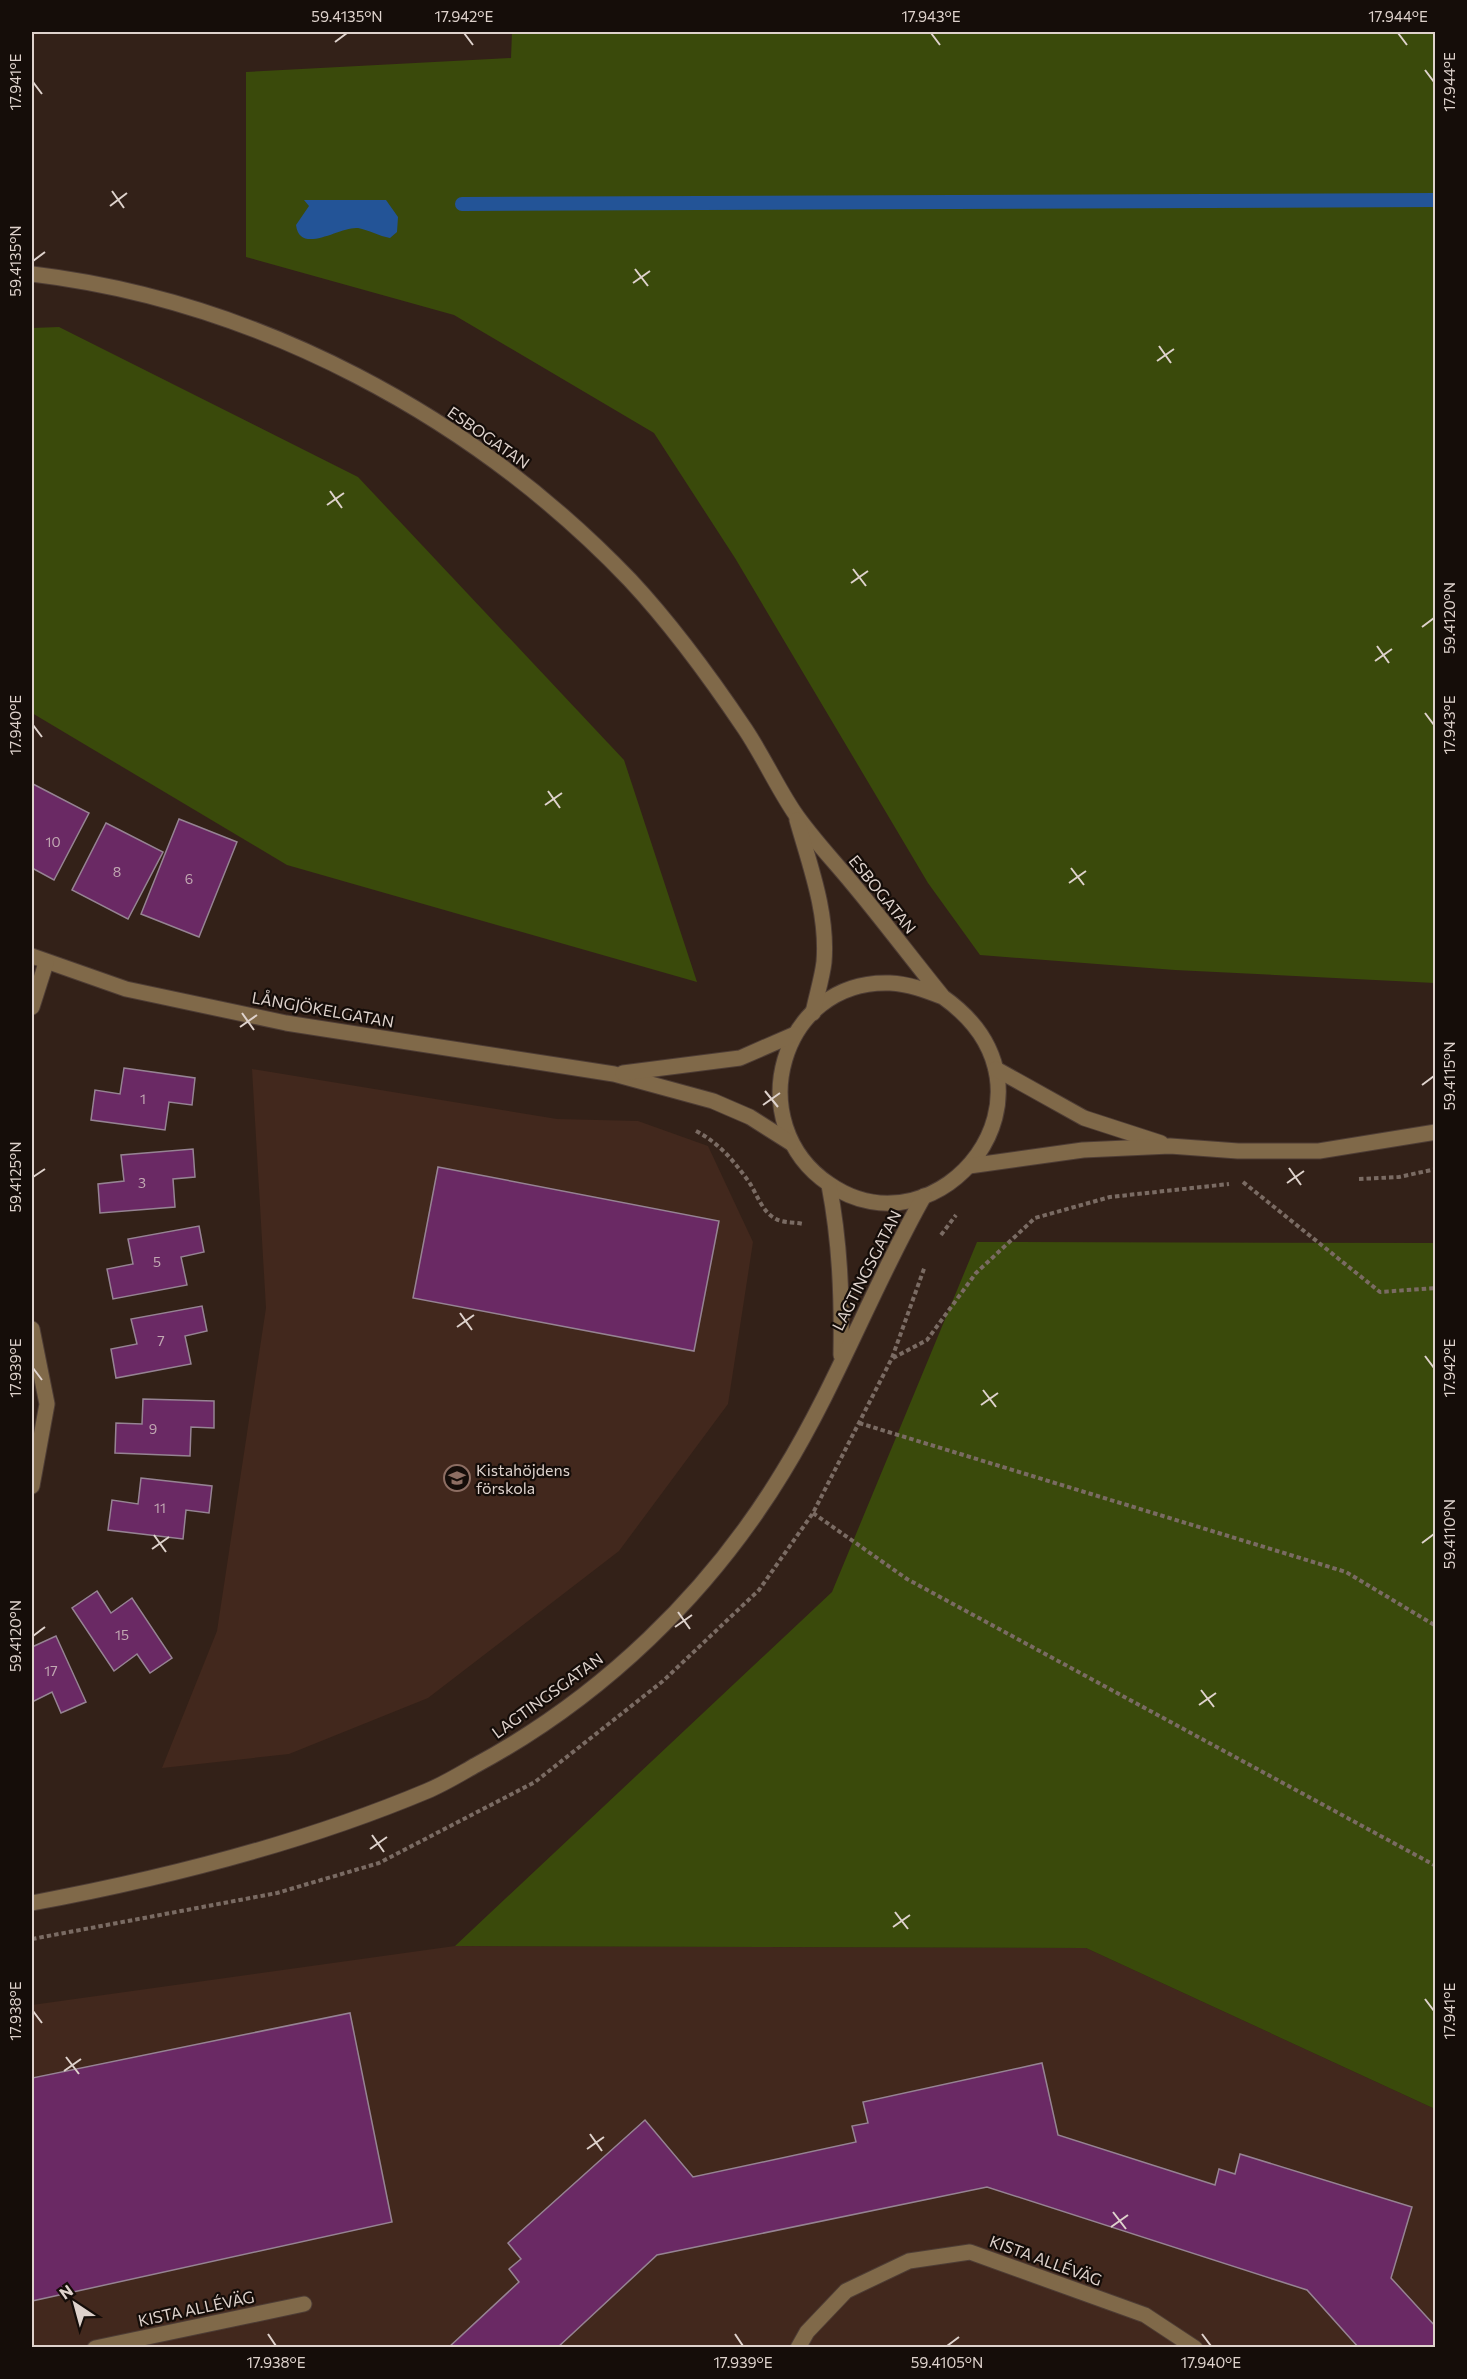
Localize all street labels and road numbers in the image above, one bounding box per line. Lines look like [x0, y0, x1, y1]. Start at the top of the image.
street label: ESBOGATAN [444, 402, 534, 472]
street label: ESBOGATAN [846, 851, 920, 937]
street label: LÅNGJÖKELGATAN [250, 987, 396, 1031]
street label: LAGTINGSGATAN [827, 1207, 905, 1333]
street label: LAGTINGSGATAN [488, 1648, 606, 1742]
street label: KISTA ALLÉVÄG [987, 2231, 1105, 2289]
street label: KISTA ALLÉVÄG [136, 2286, 256, 2330]

